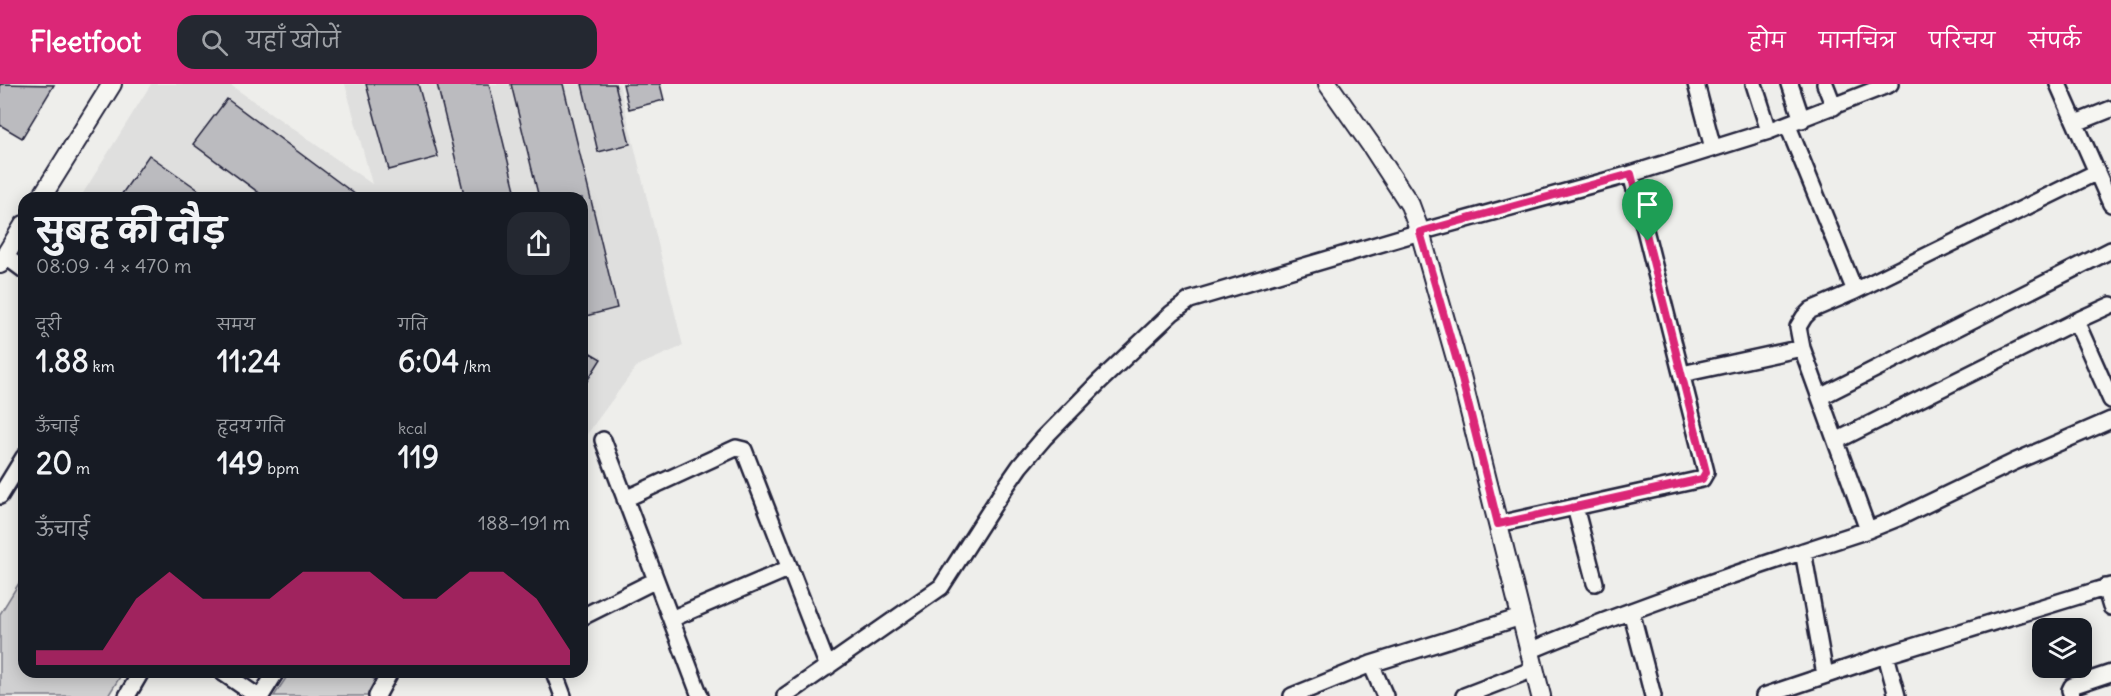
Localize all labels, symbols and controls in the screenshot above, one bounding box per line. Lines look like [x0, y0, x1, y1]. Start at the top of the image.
search box [177, 15, 597, 69]
text: Fleetfoot [30, 24, 141, 60]
icon: search [198, 26, 231, 59]
text: यहाँ खोजें [246, 26, 340, 54]
text: होम [1749, 27, 1786, 54]
text: मानचित्र [1819, 27, 1896, 54]
text: परिचय [1929, 27, 1995, 54]
text: संपर्क [2028, 27, 2081, 54]
pin [1622, 179, 1673, 241]
icon: arrive [1631, 188, 1664, 221]
text: सुबह की दौड़ [36, 209, 226, 251]
button: share [507, 212, 570, 275]
text: 08:09 · 4 × 470 m [36, 253, 192, 278]
text: दूरी [36, 314, 61, 334]
text: समय [217, 314, 255, 334]
text: गति [398, 314, 427, 334]
text: 1.88 [36, 342, 89, 380]
text: 11:24 [217, 342, 281, 380]
text: 6:04 [398, 342, 459, 380]
text: km [89, 356, 115, 376]
text: /km [459, 356, 491, 376]
text: ऊँचाई [36, 416, 79, 436]
text: हृदय गति [217, 416, 285, 436]
text: kcal [398, 418, 427, 438]
text: 119 [398, 438, 439, 476]
text: 20 [36, 444, 72, 482]
text: 149 [217, 444, 264, 482]
text: m [72, 458, 90, 478]
text: bpm [264, 458, 299, 478]
text: 188–191 m [478, 510, 570, 535]
text: ऊँचाई [36, 516, 90, 541]
map controls [2032, 618, 2092, 678]
button: layers [2032, 618, 2092, 678]

